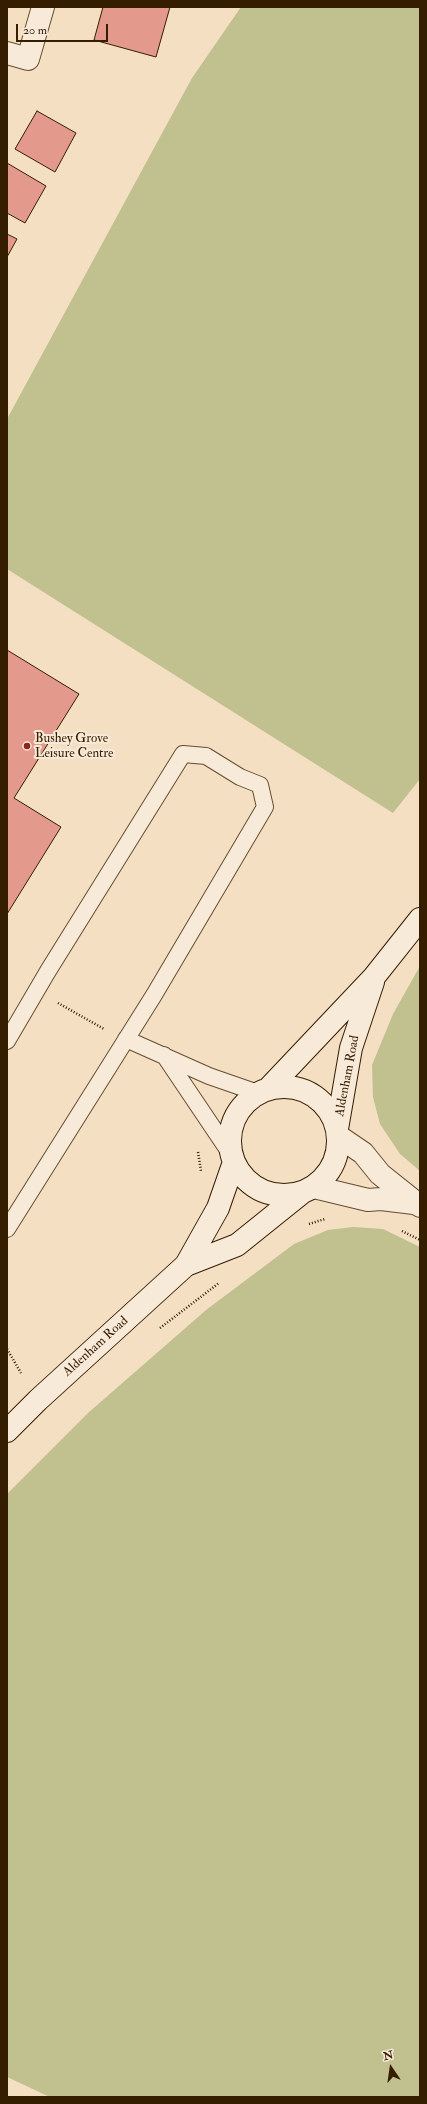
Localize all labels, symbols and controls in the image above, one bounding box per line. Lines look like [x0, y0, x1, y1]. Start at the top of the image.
scale bar [18, 16, 110, 42]
text: 20 m [23, 23, 47, 38]
place label: Bushey Grove Leisure Centre [35, 731, 114, 762]
marker: Bushey Grove Leisure Centre [22, 741, 32, 751]
street label: Aldenham Road [332, 1034, 364, 1118]
street label: Aldenham Road [60, 1314, 132, 1380]
north arrow [371, 2048, 411, 2088]
text: N [382, 2048, 394, 2063]

